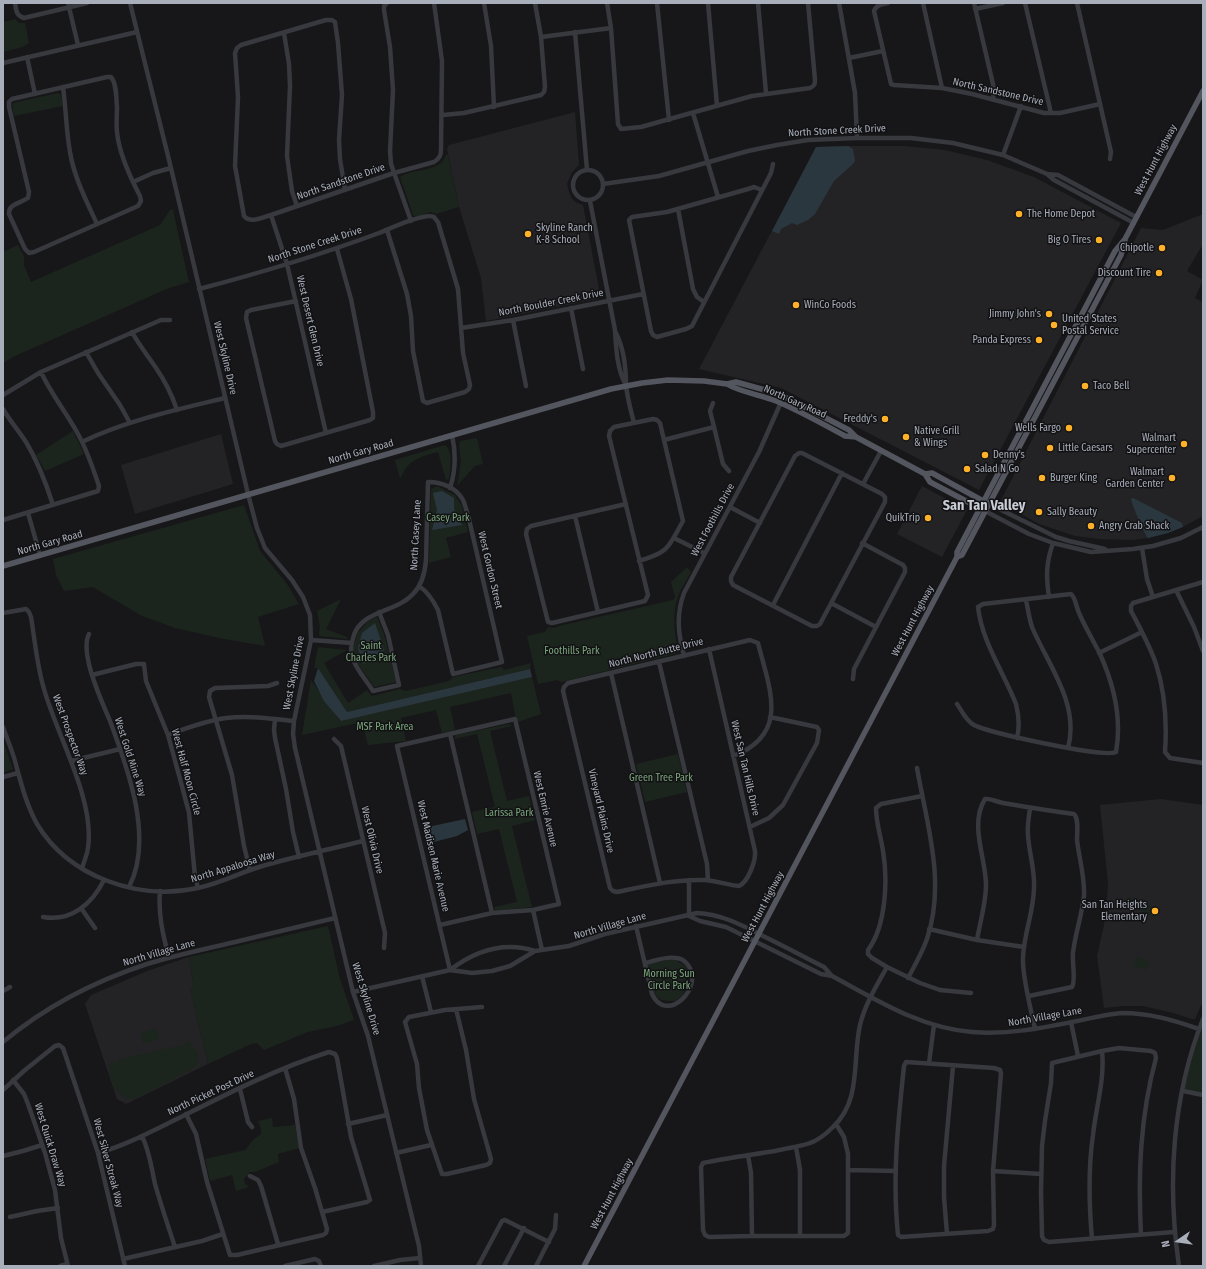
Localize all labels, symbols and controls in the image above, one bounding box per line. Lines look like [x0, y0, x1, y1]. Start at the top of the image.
street label: North Sandstone Drive [952, 76, 1044, 108]
street label: North Stone Creek Drive [788, 122, 886, 140]
street label: West Hunt Highway [1132, 122, 1180, 198]
street label: North Sandstone Drive [295, 161, 387, 203]
place label: The Home Depot [1027, 208, 1095, 220]
marker: The Home Depot [1014, 209, 1024, 219]
place label: Skyline Ranch K-8 School [536, 222, 593, 246]
street label: North Stone Creek Drive [267, 224, 363, 266]
marker: Skyline Ranch K-8 School [523, 229, 533, 239]
place label: Big O Tires [1048, 234, 1091, 246]
marker: Big O Tires [1094, 235, 1104, 245]
place label: Chipotle [1120, 242, 1154, 254]
marker: Chipotle [1157, 243, 1167, 253]
place label: Discount Tire [1098, 267, 1151, 279]
marker: Discount Tire [1154, 268, 1164, 278]
street label: West Desert Glen Drive [294, 274, 326, 368]
street label: North Boulder Creek Drive [498, 287, 604, 319]
place label: WinCo Foods [804, 299, 856, 311]
marker: WinCo Foods [791, 300, 801, 310]
place label: Jimmy John's [989, 308, 1041, 320]
marker: Jimmy John's [1044, 309, 1054, 319]
place label: United States Postal Service [1062, 313, 1119, 336]
street label: West Skyline Drive [211, 320, 239, 396]
marker: United States Postal Service [1049, 320, 1059, 330]
place label: Panda Express [973, 334, 1031, 346]
marker: Panda Express [1034, 335, 1044, 345]
place label: Taco Bell [1093, 380, 1129, 392]
marker: Taco Bell [1080, 381, 1090, 391]
street label: North Gary Road [762, 383, 828, 421]
place label: Freddy's [843, 413, 877, 425]
marker: Freddy's [880, 414, 890, 424]
place label: Wells Fargo [1015, 422, 1061, 434]
marker: Wells Fargo [1064, 423, 1074, 433]
place label: Native Grill & Wings [914, 425, 959, 448]
marker: Native Grill & Wings [901, 432, 911, 442]
place label: Walmart Supercenter [1126, 432, 1176, 456]
street label: North Gary Road [327, 437, 395, 467]
marker: Walmart Supercenter [1179, 439, 1189, 449]
place label: Little Caesars [1058, 442, 1113, 454]
marker: Little Caesars [1045, 443, 1055, 453]
place label: Denny's [993, 449, 1025, 461]
marker: Denny's [980, 450, 990, 460]
place label: Salad N Go [975, 463, 1019, 475]
marker: Salad N Go [962, 464, 972, 474]
place label: Walmart Garden Center [1106, 466, 1164, 490]
place label: Burger King [1050, 472, 1097, 484]
marker: Burger King [1037, 473, 1047, 483]
marker: Walmart Garden Center [1167, 473, 1177, 483]
street label: West Foothills Drive [689, 481, 737, 559]
district label: San Tan Valley [943, 498, 1025, 514]
street label: North Casey Lane [408, 499, 424, 571]
place label: Sally Beauty [1047, 506, 1097, 518]
marker: Sally Beauty [1034, 507, 1044, 517]
park label: Casey Park [426, 512, 470, 524]
place label: QuikTrip [886, 512, 920, 524]
marker: QuikTrip [923, 513, 933, 523]
place label: Angry Crab Shack [1099, 520, 1169, 532]
marker: Angry Crab Shack [1086, 521, 1096, 531]
street label: North Gary Road [16, 528, 84, 558]
street label: West Gordon Street [475, 530, 505, 610]
street label: West Hunt Highway [889, 583, 937, 659]
street label: West Skyline Drive [281, 635, 307, 711]
street label: North North Butte Drive [608, 635, 704, 671]
park label: Saint Charles Park [346, 640, 396, 664]
park label: Foothills Park [544, 645, 600, 657]
street label: West Prospector Way [50, 693, 90, 777]
street label: West Gold Mine Way [112, 716, 148, 798]
street label: West San Tan Hills Drive [728, 719, 762, 817]
park label: MSF Park Area [357, 721, 413, 733]
street label: West Half Moon Circle [169, 727, 203, 817]
street label: Vineyard Plains Drive [585, 768, 617, 854]
street label: West Emrie Avenue [530, 770, 560, 848]
park label: Green Tree Park [629, 772, 693, 784]
street label: West Madisen Marie Avenue [414, 799, 452, 913]
street label: West Olivia Drive [358, 805, 386, 875]
park label: Larissa Park [485, 807, 533, 819]
street label: North Appaloosa Way [190, 849, 276, 885]
street label: West Hunt Highway [739, 869, 787, 945]
place label: San Tan Heights Elementary [1082, 899, 1147, 922]
marker: San Tan Heights Elementary [1150, 906, 1160, 916]
street label: North Village Lane [572, 910, 648, 942]
street label: North Village Lane [121, 937, 197, 969]
street label: West Skyline Drive [349, 961, 383, 1037]
park label: Morning Sun Circle Park [643, 968, 695, 992]
street label: North Village Lane [1007, 1005, 1083, 1029]
street label: North Picket Post Drive [166, 1068, 256, 1118]
street label: West Quick Draw Way [32, 1102, 68, 1188]
street label: West Silver Streak Way [90, 1117, 126, 1209]
street label: West Hunt Highway [588, 1156, 636, 1232]
north arrow [1158, 1221, 1198, 1261]
text: N [1159, 1239, 1173, 1248]

